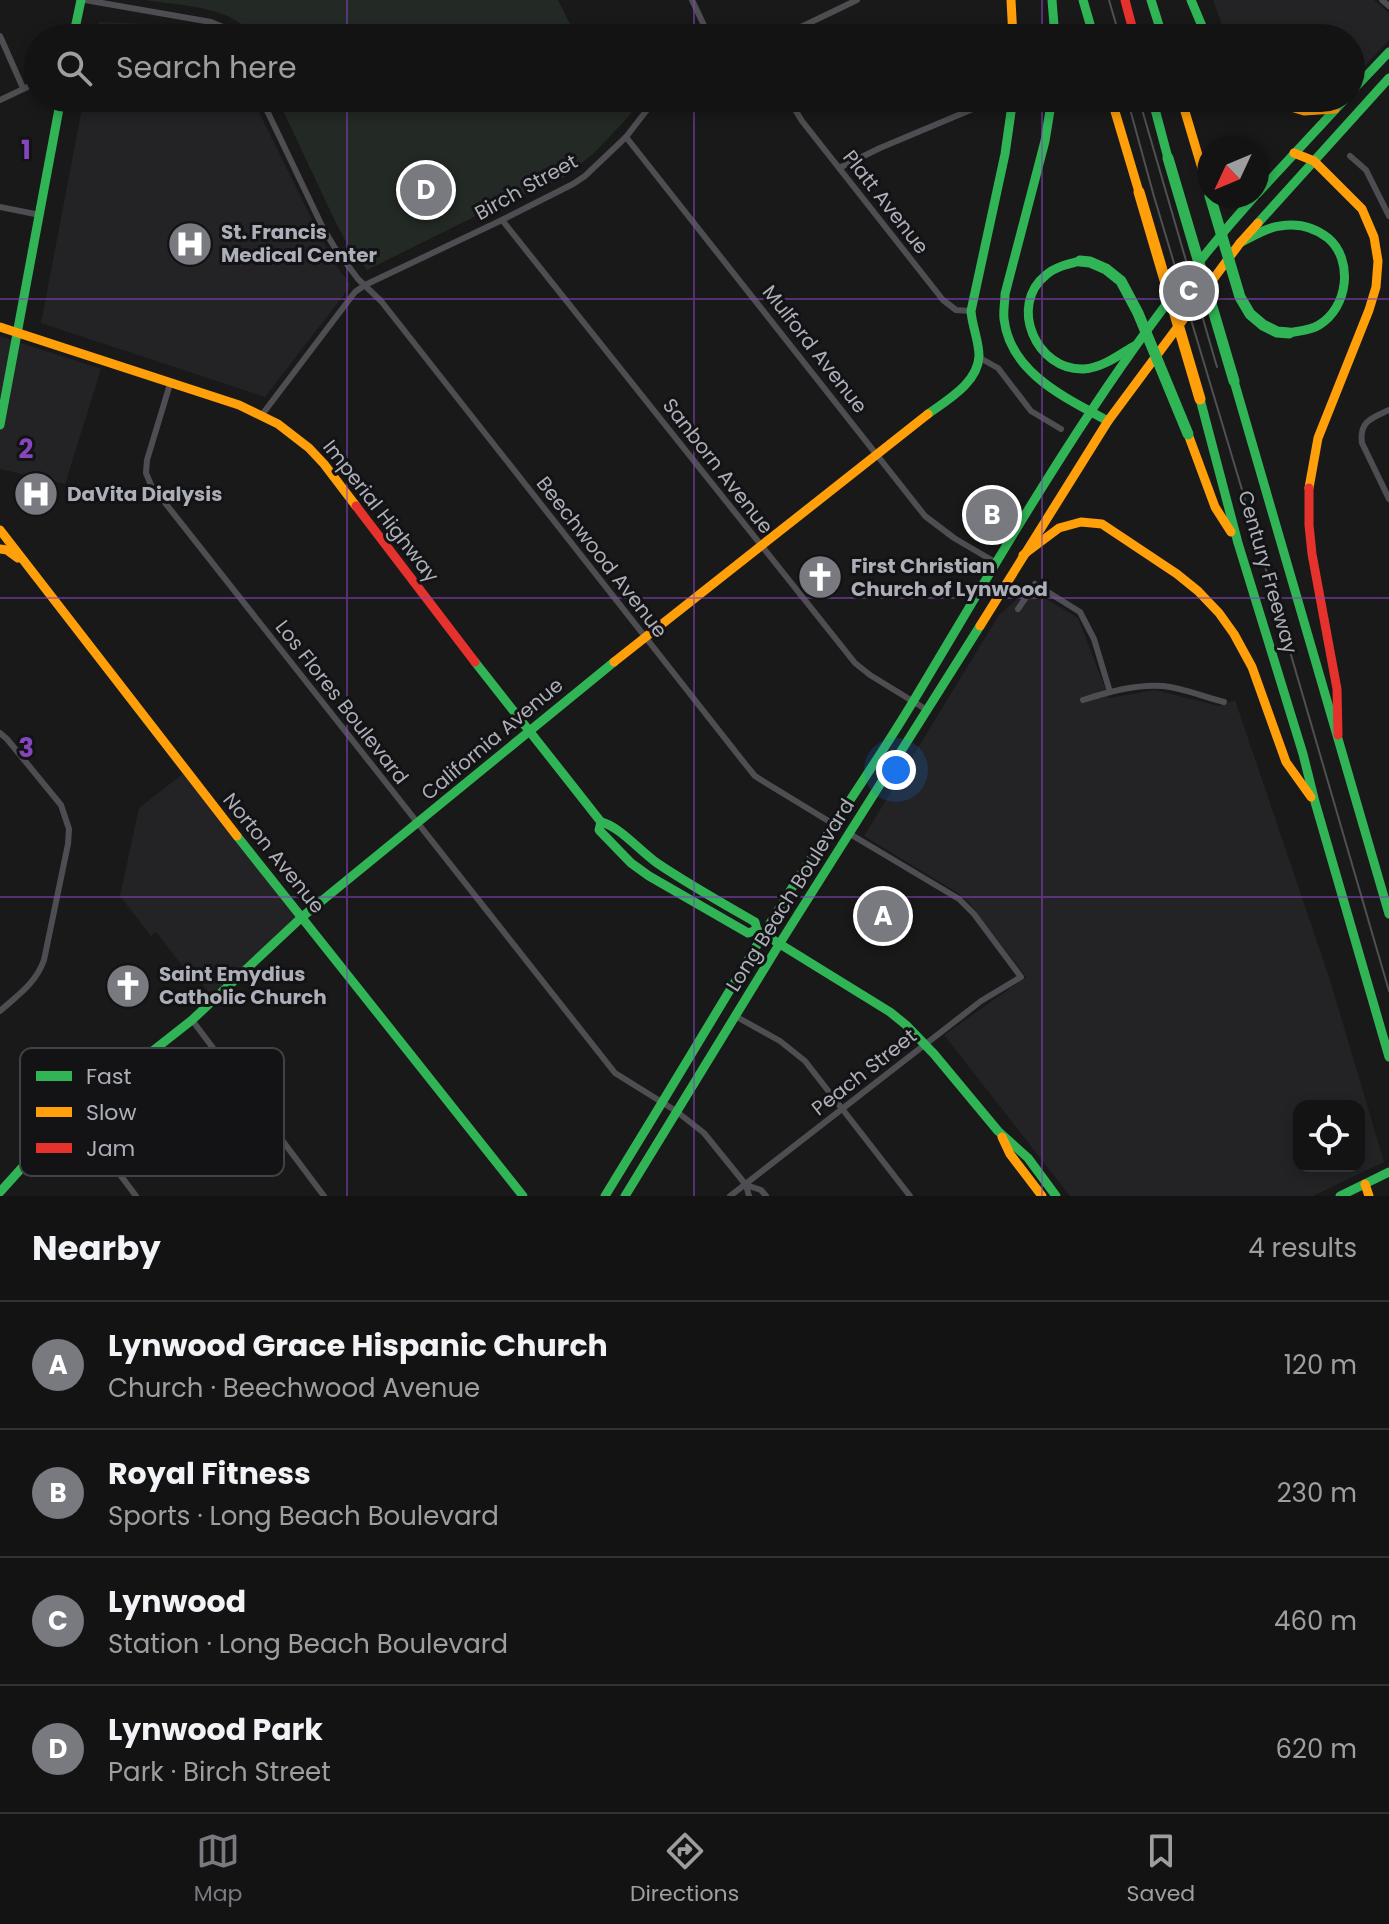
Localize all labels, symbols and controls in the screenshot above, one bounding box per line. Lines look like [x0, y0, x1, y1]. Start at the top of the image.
search box [24, 24, 1365, 112]
icon: search [52, 46, 96, 90]
text: Search here [116, 46, 297, 89]
text: 1 [21, 132, 31, 168]
north arrow [1197, 136, 1269, 208]
street label: Platt Avenue [836, 144, 936, 260]
street label: Birch Street [470, 147, 582, 227]
pin: D [400, 160, 452, 220]
place label: St. Francis Medical Center [221, 218, 377, 269]
hospital icon: St. Francis Medical Center [166, 220, 214, 268]
pin: C [1163, 261, 1215, 321]
street label: Mulford Avenue [756, 279, 874, 419]
street label: Sanborn Avenue [656, 392, 780, 540]
text: 2 [19, 431, 34, 467]
street label: Imperial Highway [316, 434, 446, 588]
hospital icon: DaVita Dialysis [12, 470, 60, 518]
street label: Beechwood Avenue [530, 470, 674, 644]
place label: DaVita Dialysis [67, 480, 222, 508]
pin: B [966, 485, 1018, 545]
street label: Century Freeway [1231, 487, 1305, 657]
place label: First Christian Church of Lynwood [851, 552, 1048, 603]
church icon: First Christian Church of Lynwood [796, 553, 844, 601]
street label: Los Flores Boulevard [269, 614, 415, 790]
street label: California Avenue [415, 671, 569, 807]
text: 3 [18, 730, 34, 766]
your location [876, 750, 916, 790]
street label: Norton Avenue [217, 787, 331, 919]
street label: Long Beach Boulevard [719, 793, 861, 997]
pin: A [857, 886, 909, 946]
place label: Saint Emydius Catholic Church [159, 960, 327, 1011]
church icon: Saint Emydius Catholic Church [104, 962, 152, 1010]
street label: Peach Street [806, 1022, 922, 1122]
legend [20, 1048, 284, 1176]
text: Fast [86, 1061, 131, 1092]
text: Slow [86, 1097, 136, 1128]
map controls [1293, 1100, 1365, 1172]
button: locate [1293, 1100, 1365, 1172]
text: Jam [86, 1133, 135, 1164]
text: Nearby [32, 1224, 161, 1272]
text: 4 results [1248, 1230, 1357, 1266]
text: Lynwood Grace Hispanic Church [108, 1324, 608, 1367]
text: A [48, 1347, 68, 1383]
text: 120 m [1284, 1347, 1357, 1383]
text: Church · Beechwood Avenue [108, 1370, 480, 1406]
text: Royal Fitness [108, 1452, 311, 1495]
text: B [49, 1475, 67, 1511]
text: 230 m [1277, 1475, 1357, 1511]
text: Sports · Long Beach Boulevard [108, 1498, 499, 1534]
text: Lynwood [108, 1580, 246, 1623]
text: C [48, 1603, 68, 1639]
text: 460 m [1274, 1603, 1357, 1639]
text: Station · Long Beach Boulevard [108, 1626, 508, 1662]
text: Lynwood Park [108, 1708, 323, 1751]
text: D [49, 1731, 67, 1767]
text: 620 m [1275, 1731, 1357, 1767]
text: Park · Birch Street [108, 1754, 331, 1790]
tab: Map [194, 1829, 242, 1910]
tab: Directions [630, 1829, 739, 1910]
tab: Saved [1127, 1829, 1195, 1910]

